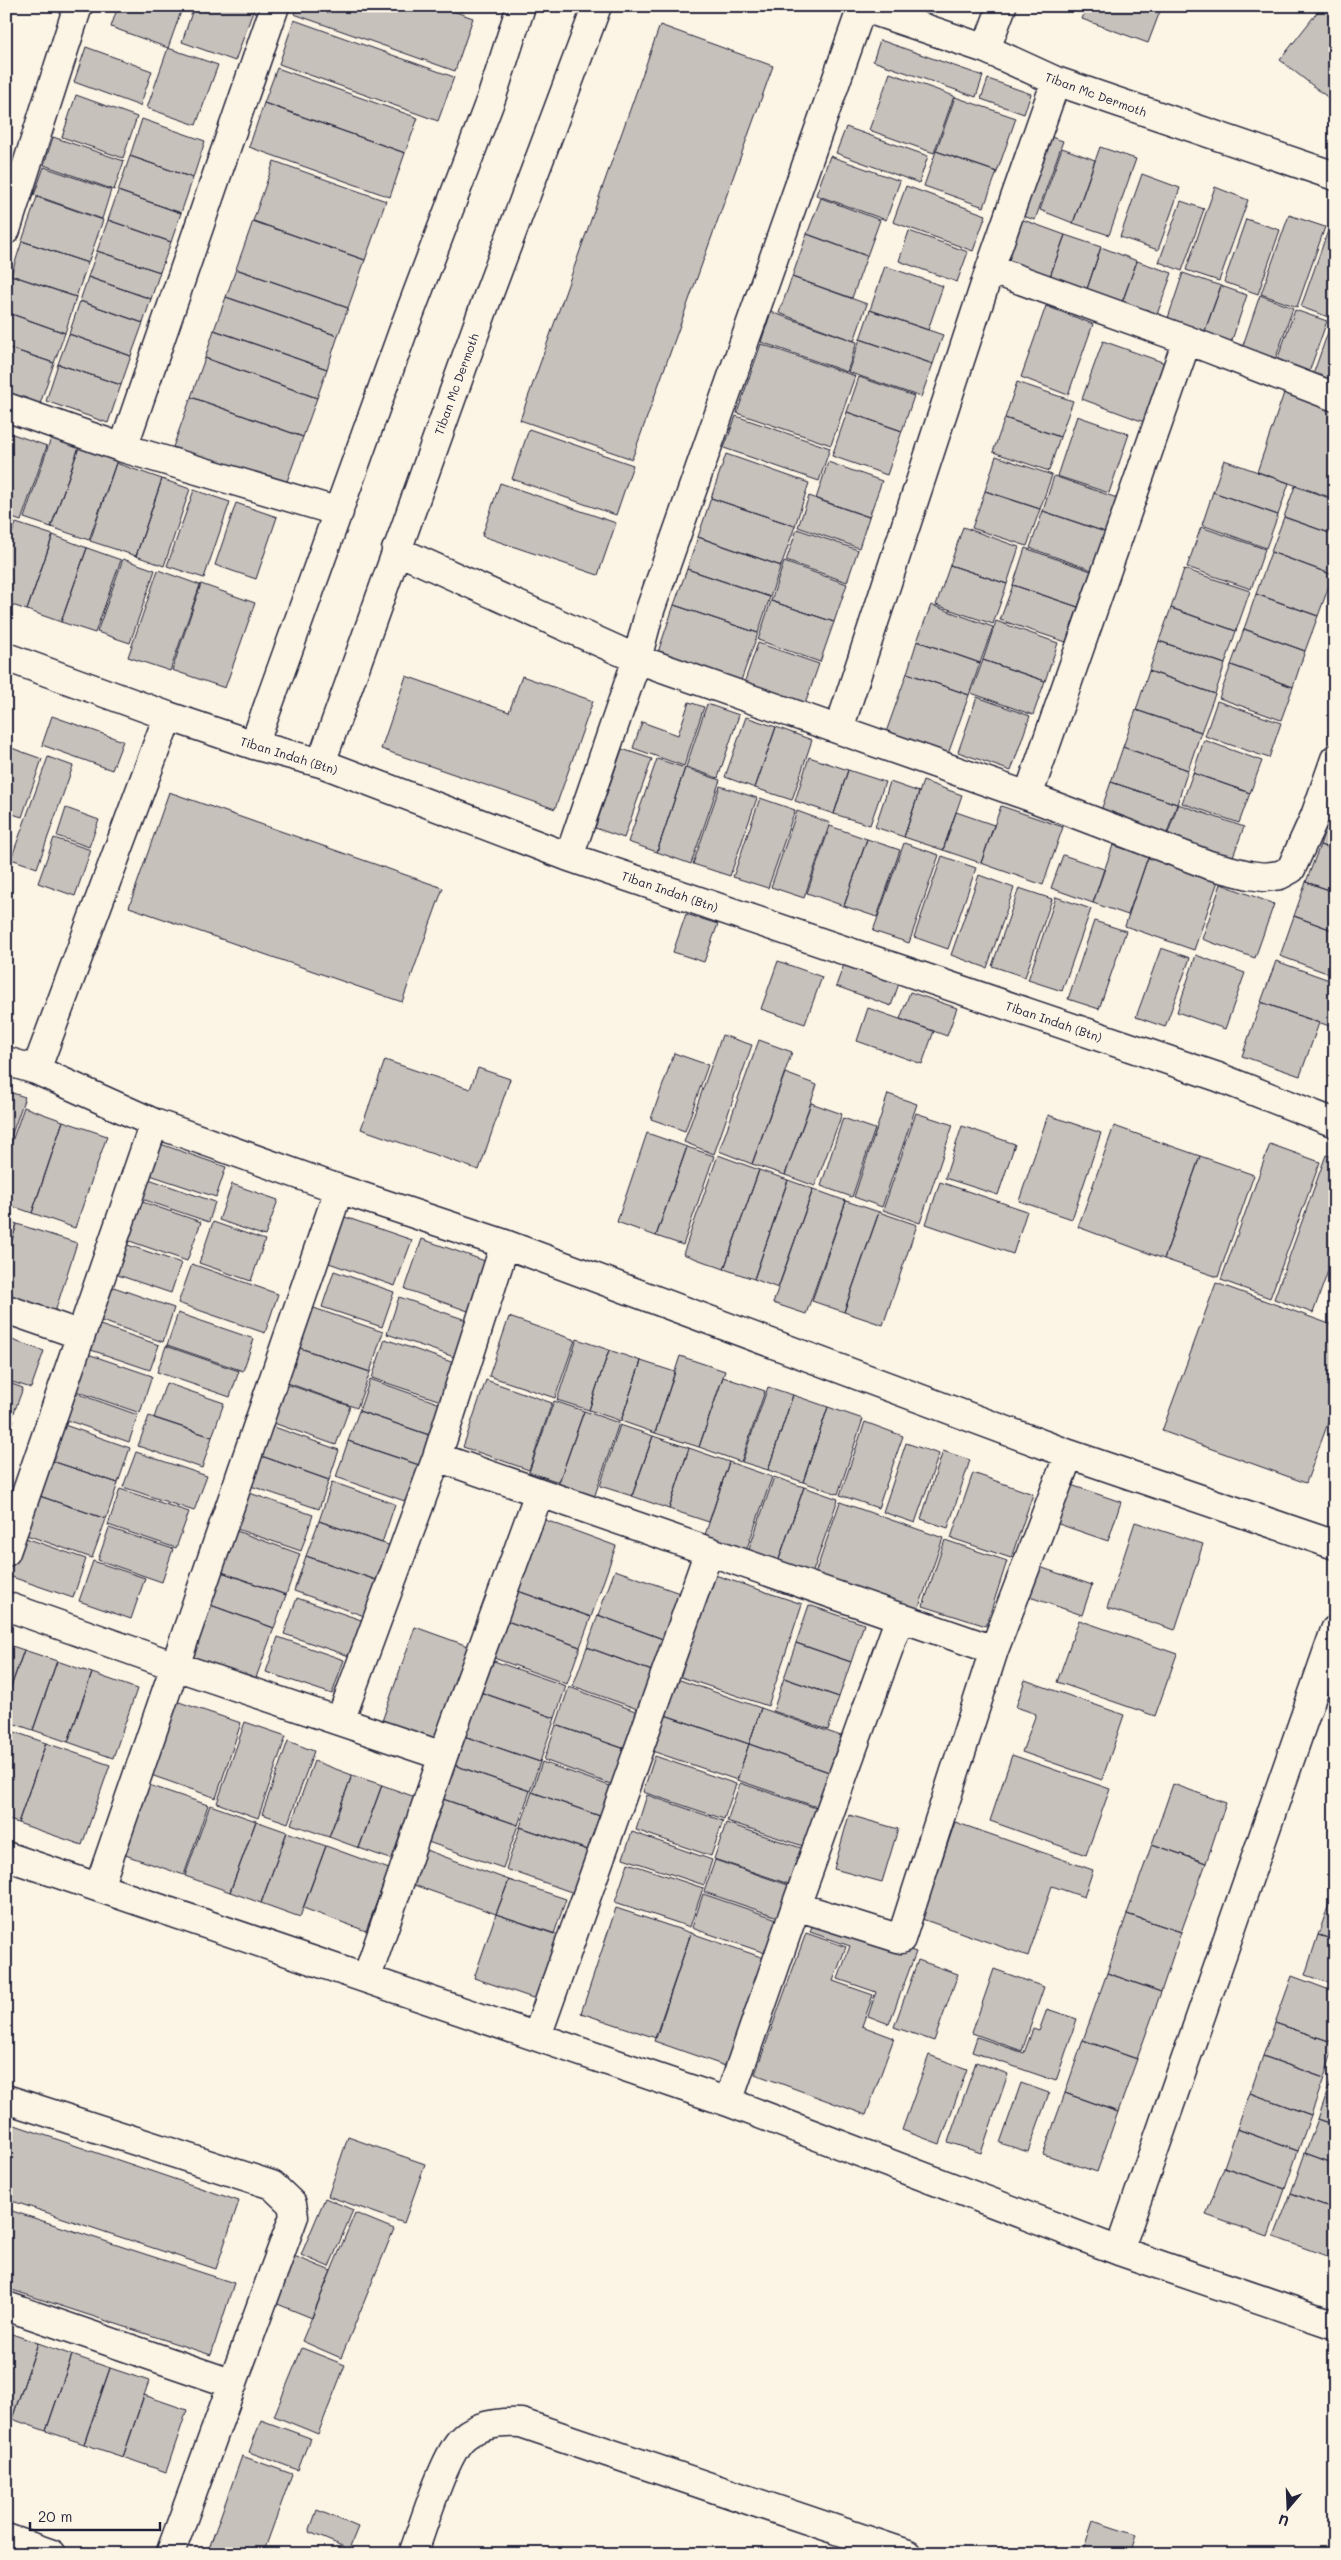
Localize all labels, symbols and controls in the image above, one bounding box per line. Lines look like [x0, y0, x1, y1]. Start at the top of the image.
street label: Tiban Mc Dermoth [1043, 68, 1149, 120]
street label: Tiban Mc Dermoth [430, 331, 482, 437]
street label: Tiban Indah (Btn) [238, 733, 340, 777]
street label: Tiban Indah (Btn) [620, 867, 720, 915]
street label: Tiban Indah (Btn) [1004, 997, 1104, 1045]
north arrow [1264, 2482, 1314, 2532]
scale bar [30, 2500, 160, 2532]
text: 20 m [38, 2506, 72, 2526]
text: U [1276, 2510, 1291, 2531]

